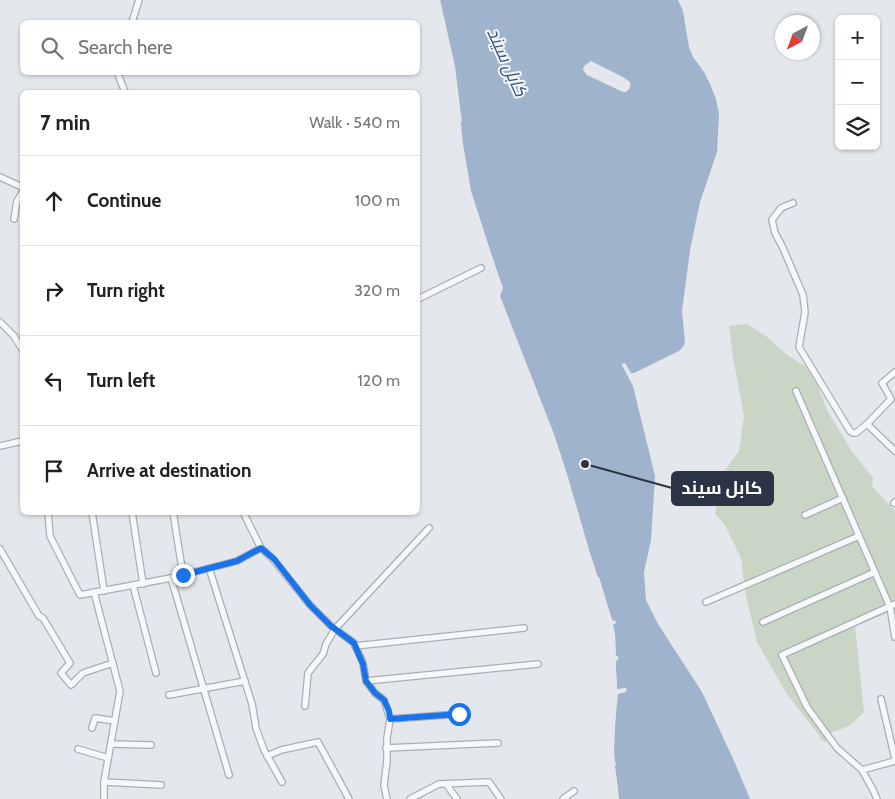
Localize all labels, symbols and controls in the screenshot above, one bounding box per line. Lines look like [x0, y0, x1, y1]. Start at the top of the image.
north arrow [775, 15, 820, 60]
map controls [835, 15, 880, 150]
button: + [835, 15, 880, 60]
search box [20, 20, 420, 75]
water label: کابل سيند [482, 24, 532, 100]
icon: search [38, 34, 66, 62]
text: Search here [78, 36, 172, 59]
button: − [835, 60, 880, 105]
button: layers [835, 105, 880, 150]
text: 7 min [40, 110, 90, 135]
text: Walk · 540 m [309, 113, 400, 132]
icon: ahead [40, 187, 68, 215]
text: Continue [87, 189, 161, 212]
text: 100 m [355, 191, 400, 210]
icon: right [40, 277, 68, 305]
text: Turn right [87, 279, 165, 302]
text: 320 m [354, 281, 400, 300]
icon: left [40, 367, 68, 395]
text: Turn left [87, 369, 155, 392]
text: 120 m [358, 371, 400, 390]
icon: arrive [40, 457, 68, 485]
text: Arrive at destination [87, 459, 251, 482]
callout: کابل سيند [672, 472, 773, 505]
text: کابل سيند [682, 477, 762, 499]
route end [172, 564, 195, 587]
route start [448, 703, 471, 726]

